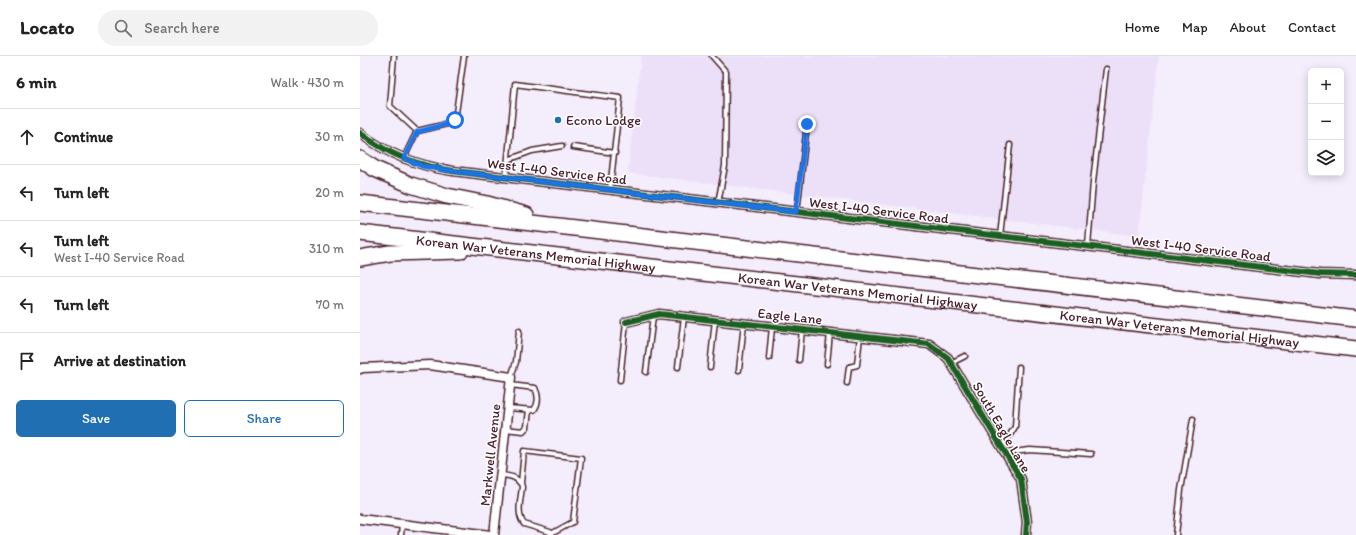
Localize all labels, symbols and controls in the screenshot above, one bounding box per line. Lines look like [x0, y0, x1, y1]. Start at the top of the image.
search box [98, 10, 378, 46]
text: Locato [20, 16, 74, 39]
icon: search [112, 17, 134, 39]
text: Search here [144, 19, 220, 37]
text: Home [1125, 19, 1160, 36]
text: Map [1182, 19, 1208, 36]
text: About [1230, 19, 1266, 36]
text: Contact [1288, 19, 1336, 36]
map controls [1308, 68, 1344, 176]
button: + [1308, 68, 1344, 104]
text: 6 min [16, 72, 57, 92]
text: Walk · 430 m [271, 75, 344, 90]
button: − [1308, 104, 1344, 140]
route start [446, 111, 464, 129]
place label: Econo Lodge [566, 112, 641, 129]
marker: Econo Lodge [553, 115, 563, 125]
route end [798, 115, 816, 133]
icon: ahead [16, 126, 38, 148]
text: Continue [54, 128, 113, 146]
text: 30 m [315, 129, 344, 144]
button: layers [1308, 140, 1344, 176]
street label: West I-40 Service Road [486, 154, 628, 189]
icon: left [16, 182, 38, 204]
text: Turn left [54, 184, 109, 202]
text: 20 m [315, 185, 344, 200]
street label: West I-40 Service Road [808, 193, 950, 228]
street label: West I-40 Service Road [1130, 231, 1272, 266]
text: Turn left [54, 232, 109, 250]
street label: Korean War Veterans Memorial Highway [415, 232, 657, 276]
icon: left [16, 238, 38, 260]
text: 310 m [309, 241, 344, 256]
text: West I-40 Service Road [54, 250, 185, 265]
street label: Korean War Veterans Memorial Highway [737, 269, 979, 314]
icon: left [16, 294, 38, 316]
text: Turn left [54, 296, 109, 314]
text: 70 m [316, 297, 344, 312]
street label: Eagle Lane [757, 305, 823, 328]
street label: Korean War Veterans Memorial Highway [1059, 307, 1300, 351]
icon: arrive [16, 350, 38, 372]
text: Arrive at destination [54, 352, 186, 370]
street label: South Eagle Lane [969, 379, 1035, 476]
button: Save [16, 400, 176, 437]
button: Share [184, 400, 344, 437]
street label: Markwell Avenue [477, 403, 504, 507]

